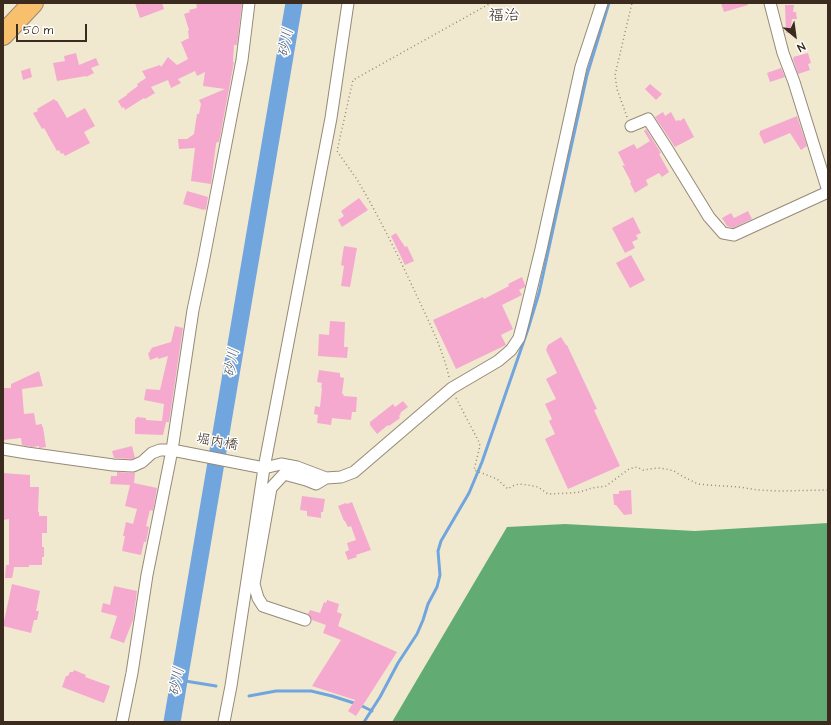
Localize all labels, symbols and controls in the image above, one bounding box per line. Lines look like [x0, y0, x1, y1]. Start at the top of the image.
district label: 福治 [488, 7, 520, 27]
scale bar [18, 16, 89, 42]
north arrow [775, 16, 815, 56]
text: 50 m [23, 22, 53, 39]
water label: 砂川 [276, 27, 298, 59]
text: N [794, 39, 808, 55]
water label: 砂川 [222, 347, 244, 379]
street label: 堀内橋 [195, 431, 239, 455]
water label: 砂川 [167, 666, 189, 698]

